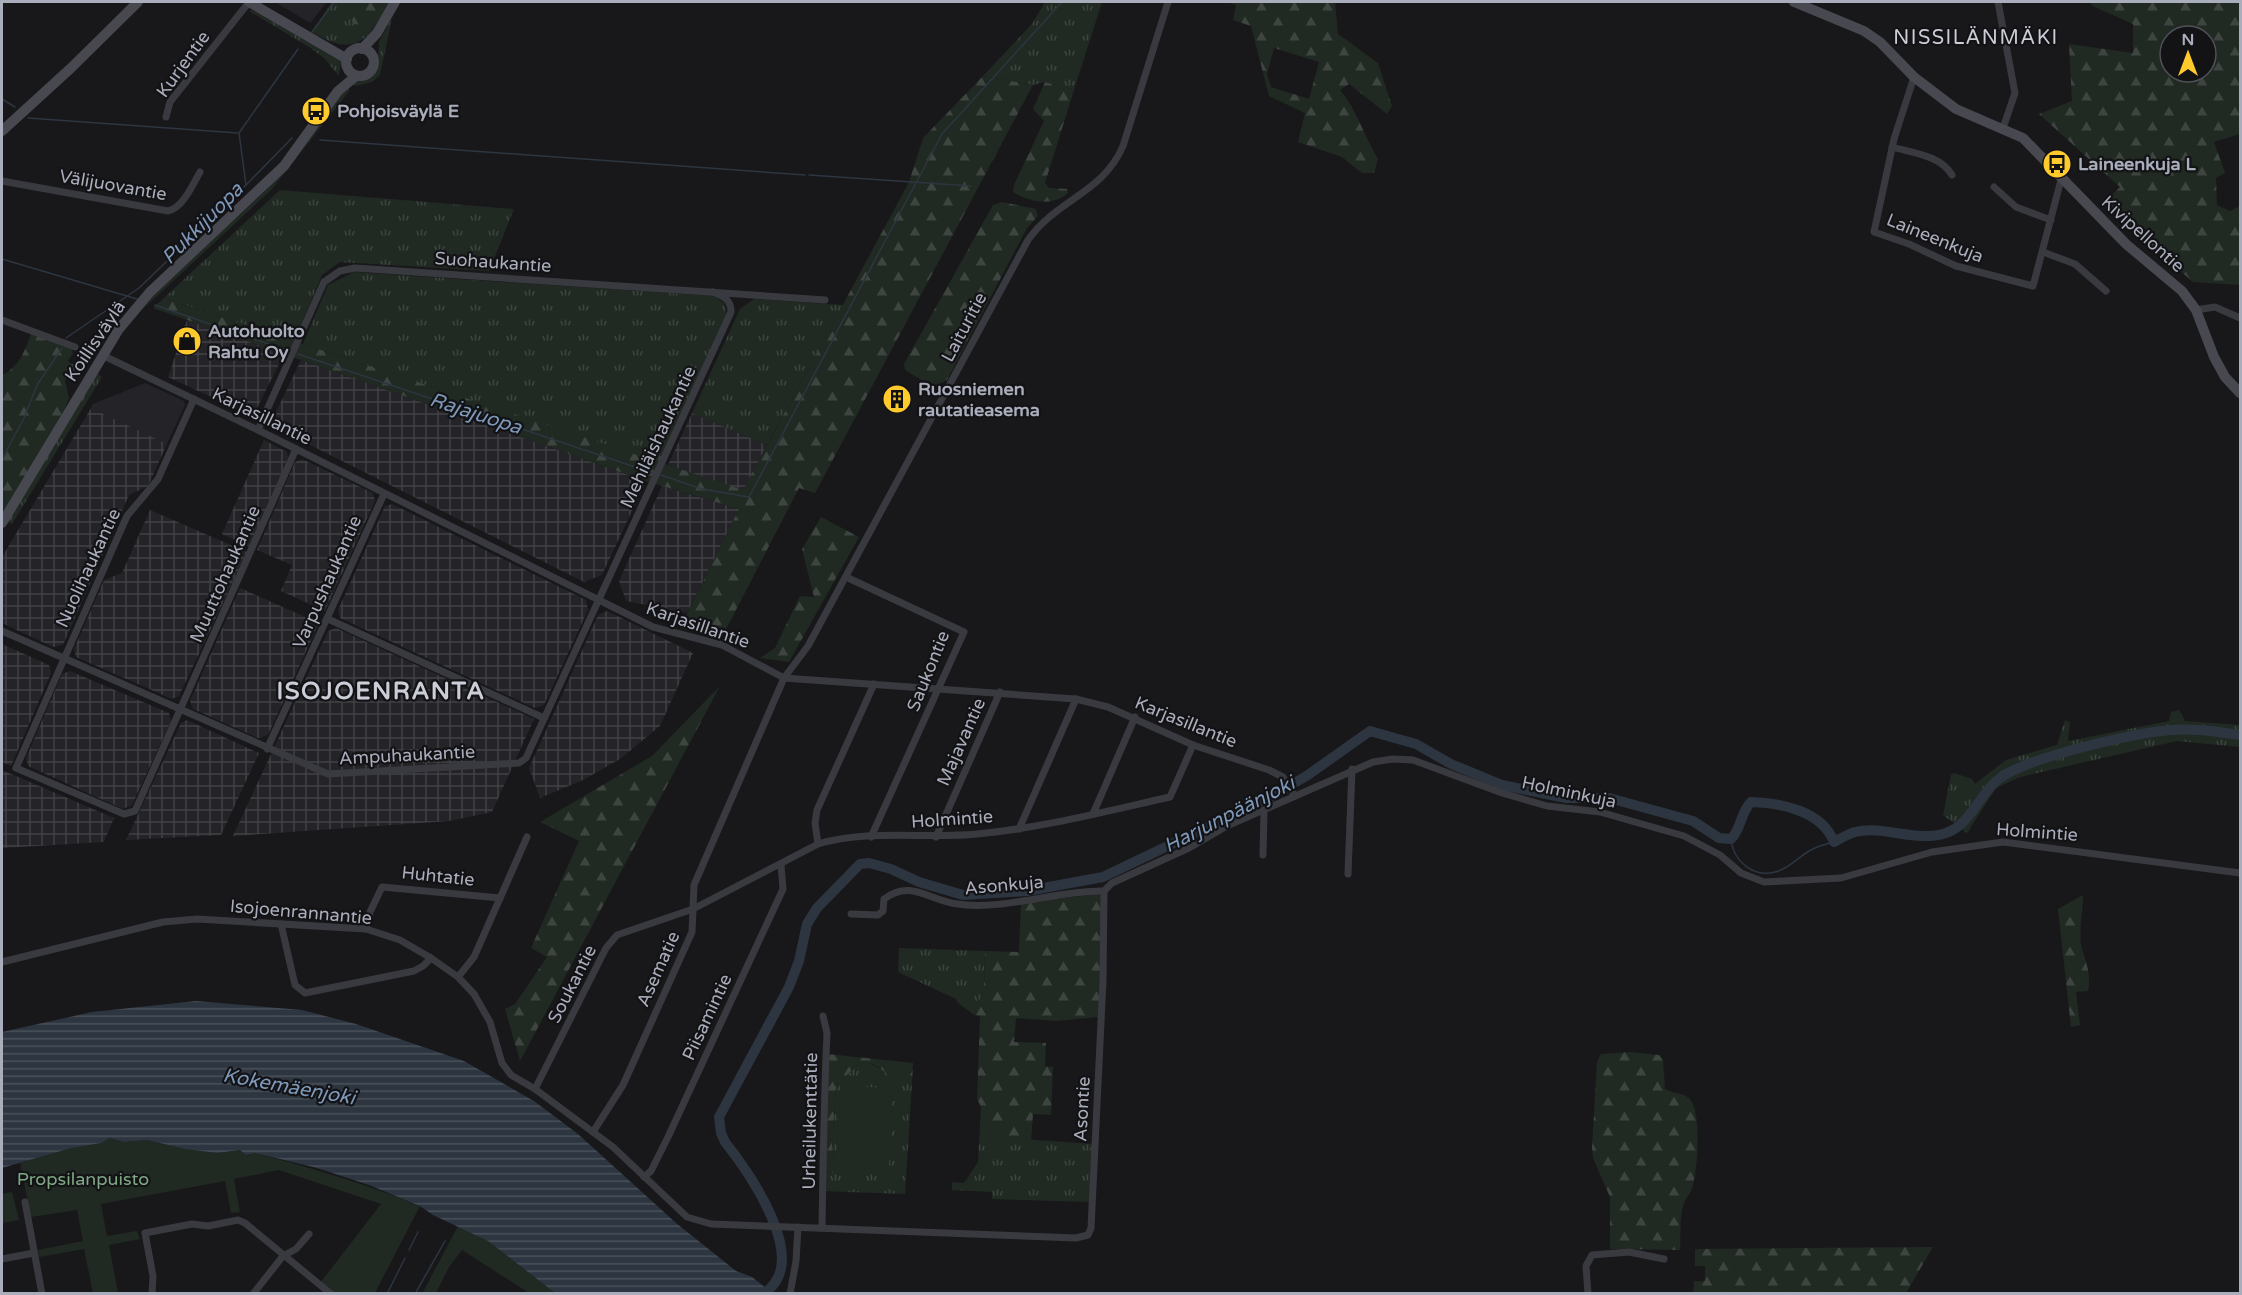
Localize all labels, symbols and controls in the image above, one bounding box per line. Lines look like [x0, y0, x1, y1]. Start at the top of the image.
north arrow [2158, 24, 2218, 84]
street label: Kurjentie [151, 26, 215, 102]
district label: NISSILÄNMÄKI [1893, 26, 2059, 50]
text: N [2182, 30, 2194, 50]
bus stop icon: Pohjoisväylä E [300, 95, 332, 127]
place label: Pohjoisväylä E [337, 100, 459, 122]
bus stop icon: Laineenkuja L [2041, 148, 2073, 180]
place label: Laineenkuja L [2078, 153, 2196, 175]
street label: Välijuovantie [58, 165, 168, 205]
water label: Pukkijuopa [157, 177, 249, 270]
street label: Kivipellontie [2097, 191, 2189, 277]
street label: Laineenkuja [1883, 209, 1987, 267]
street label: Suohaukantie [434, 247, 552, 277]
street label: Laituritie [937, 288, 991, 366]
street label: Koillisväylä [60, 296, 130, 386]
place label: Autohuolto Rahtu Oy [208, 320, 305, 363]
shop icon: Autohuolto Rahtu Oy [171, 325, 203, 357]
street label: Mehiläishaukantie [615, 362, 701, 512]
place label: Ruosniemen rautatieasema [918, 378, 1040, 421]
street label: Karjasillantie [209, 382, 315, 450]
building icon: Ruosniemen rautatieasema [881, 383, 913, 415]
water label: Rajajuopa [427, 388, 525, 440]
street label: Muuttohaukantie [185, 502, 265, 646]
street label: Nuolihaukantie [51, 505, 125, 631]
street label: Varpushaukantie [288, 512, 366, 652]
street label: Karjasillantie [643, 597, 753, 653]
street label: Saukontie [902, 627, 954, 715]
district label: ISOJOENRANTA [276, 677, 486, 706]
street label: Karjasillantie [1132, 692, 1240, 752]
street label: Majavantie [932, 695, 990, 789]
street label: Ampuhaukantie [338, 740, 476, 770]
water label: Harjunpäänjoki [1160, 770, 1302, 858]
street label: Holminkuja [1520, 771, 1618, 813]
street label: Holmintie [910, 805, 994, 833]
street label: Holmintie [1995, 818, 2079, 846]
street label: Huhtatie [400, 861, 476, 891]
street label: Asonkuja [963, 871, 1045, 899]
street label: Isojoenrannantie [229, 895, 373, 929]
street label: Asematie [632, 928, 684, 1010]
street label: Soukantie [543, 941, 601, 1027]
street label: Piisamintie [677, 970, 737, 1064]
street label: Urheilukenttätie [798, 1052, 822, 1190]
water label: Kokemäenjoki [221, 1064, 360, 1111]
street label: Asontie [1069, 1076, 1095, 1142]
park label: Propsilanpuisto [17, 1168, 149, 1190]

